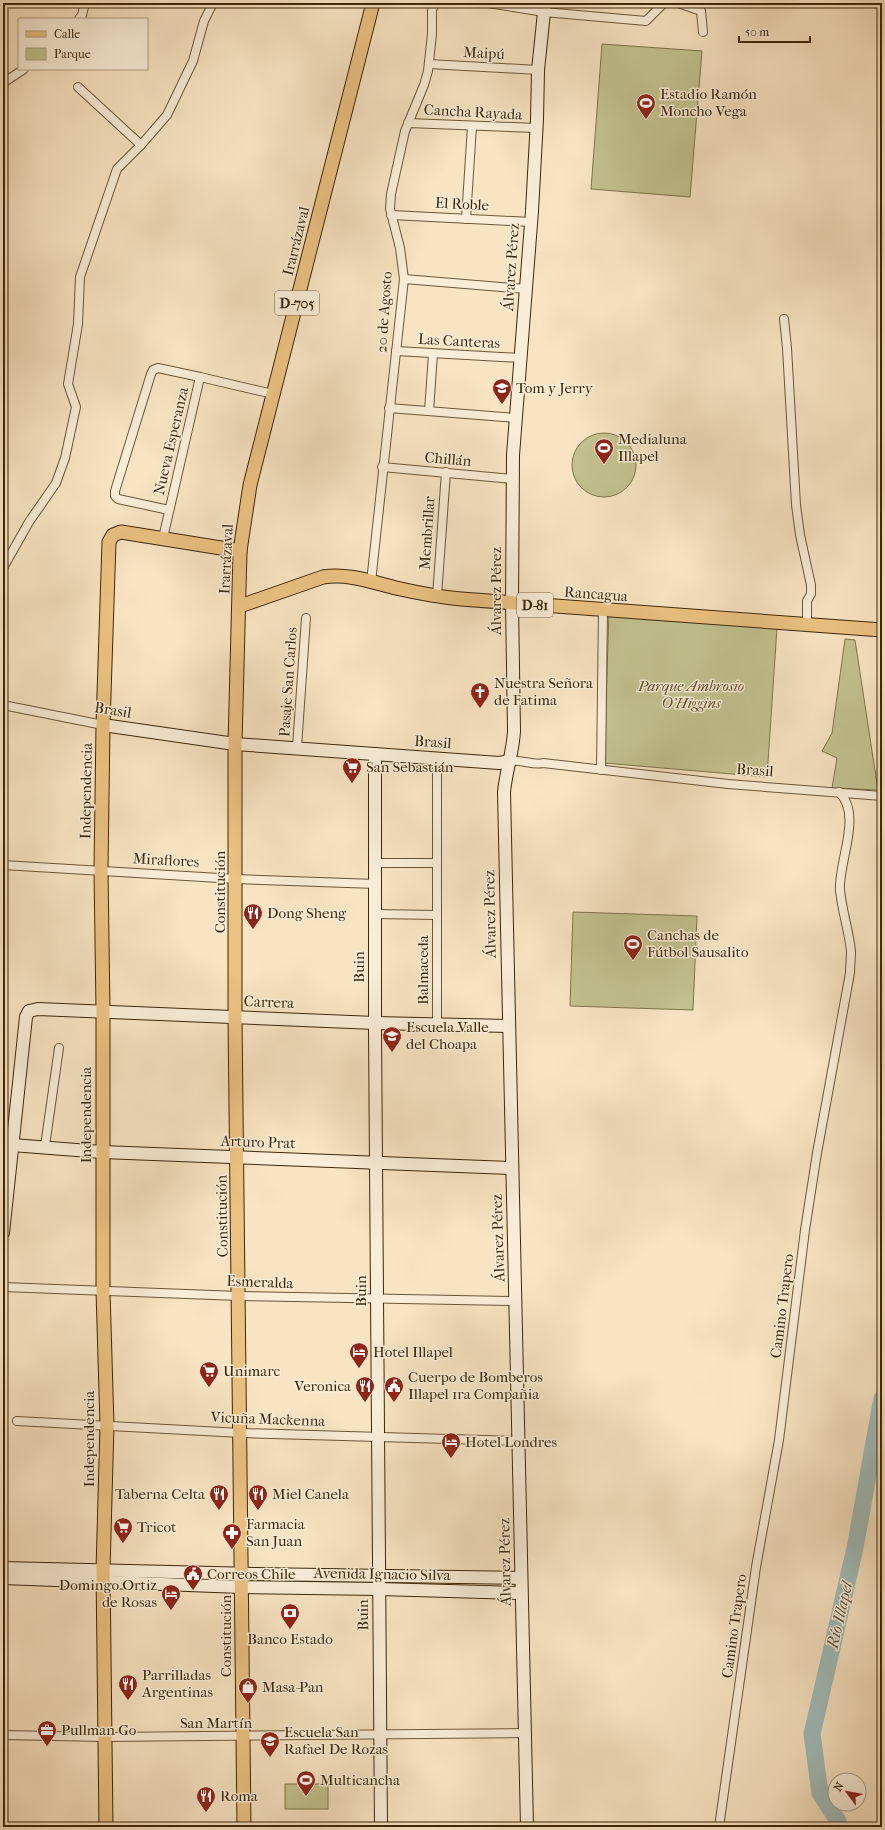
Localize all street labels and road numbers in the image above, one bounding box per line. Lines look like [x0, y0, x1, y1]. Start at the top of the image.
street label: Maipú [463, 43, 506, 63]
street label: Cancha Rayada [423, 100, 524, 124]
street label: El Roble [435, 194, 490, 214]
street label: Irarrázaval [279, 205, 313, 277]
street label: Álvarez Pérez [499, 222, 523, 313]
street label: 20 de Agosto [372, 270, 396, 353]
road number: D-705 [275, 291, 319, 315]
street label: Las Canteras [418, 330, 501, 352]
street label: Nueva Esperanza [150, 384, 192, 497]
street label: Chillán [424, 448, 472, 470]
street label: Membrillar [415, 495, 439, 570]
street label: Irarrázaval [215, 523, 237, 595]
street label: Álvarez Pérez [487, 547, 505, 636]
street label: Rancagua [563, 583, 630, 605]
road number: D-81 [517, 593, 553, 617]
street label: Pasaje San Carlos [275, 626, 301, 737]
street label: Brasil [93, 698, 133, 722]
street label: Brasil [414, 732, 452, 752]
street label: Independencia [76, 742, 96, 839]
street label: Brasil [736, 760, 774, 780]
street label: Miraflores [132, 849, 200, 871]
street label: Constitución [211, 850, 229, 933]
street label: Álvarez Pérez [480, 869, 500, 959]
street label: Balmaceda [414, 934, 432, 1005]
street label: Buin [350, 951, 368, 983]
street label: Carrera [243, 992, 296, 1012]
street label: Independencia [77, 1066, 95, 1163]
street label: Arturo Prat [219, 1132, 296, 1152]
street label: Constitución [212, 1174, 232, 1257]
street label: Álvarez Pérez [487, 1193, 509, 1283]
street label: Camino Trapero [767, 1252, 797, 1359]
street label: Esmeralda [226, 1272, 295, 1292]
street label: Buin [352, 1275, 370, 1307]
street label: Independencia [80, 1390, 98, 1487]
street label: Vicuña Mackenna [209, 1408, 327, 1430]
street label: Álvarez Pérez [495, 1517, 515, 1607]
street label: Avenida Ignacio Silva [312, 1564, 452, 1584]
street label: Camino Trapero [718, 1572, 750, 1679]
street label: Constitución [217, 1594, 235, 1677]
street label: Buin [354, 1599, 372, 1631]
street label: San Martín [180, 1714, 252, 1732]

